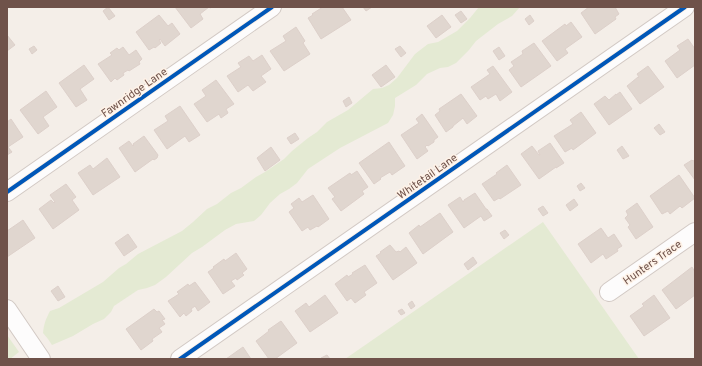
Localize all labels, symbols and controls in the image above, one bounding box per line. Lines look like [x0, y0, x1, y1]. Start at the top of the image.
street label: Fawnridge Lane [99, 65, 170, 121]
street label: Whitetail Lane [395, 151, 461, 203]
street label: Hunters Trace [620, 237, 685, 288]

